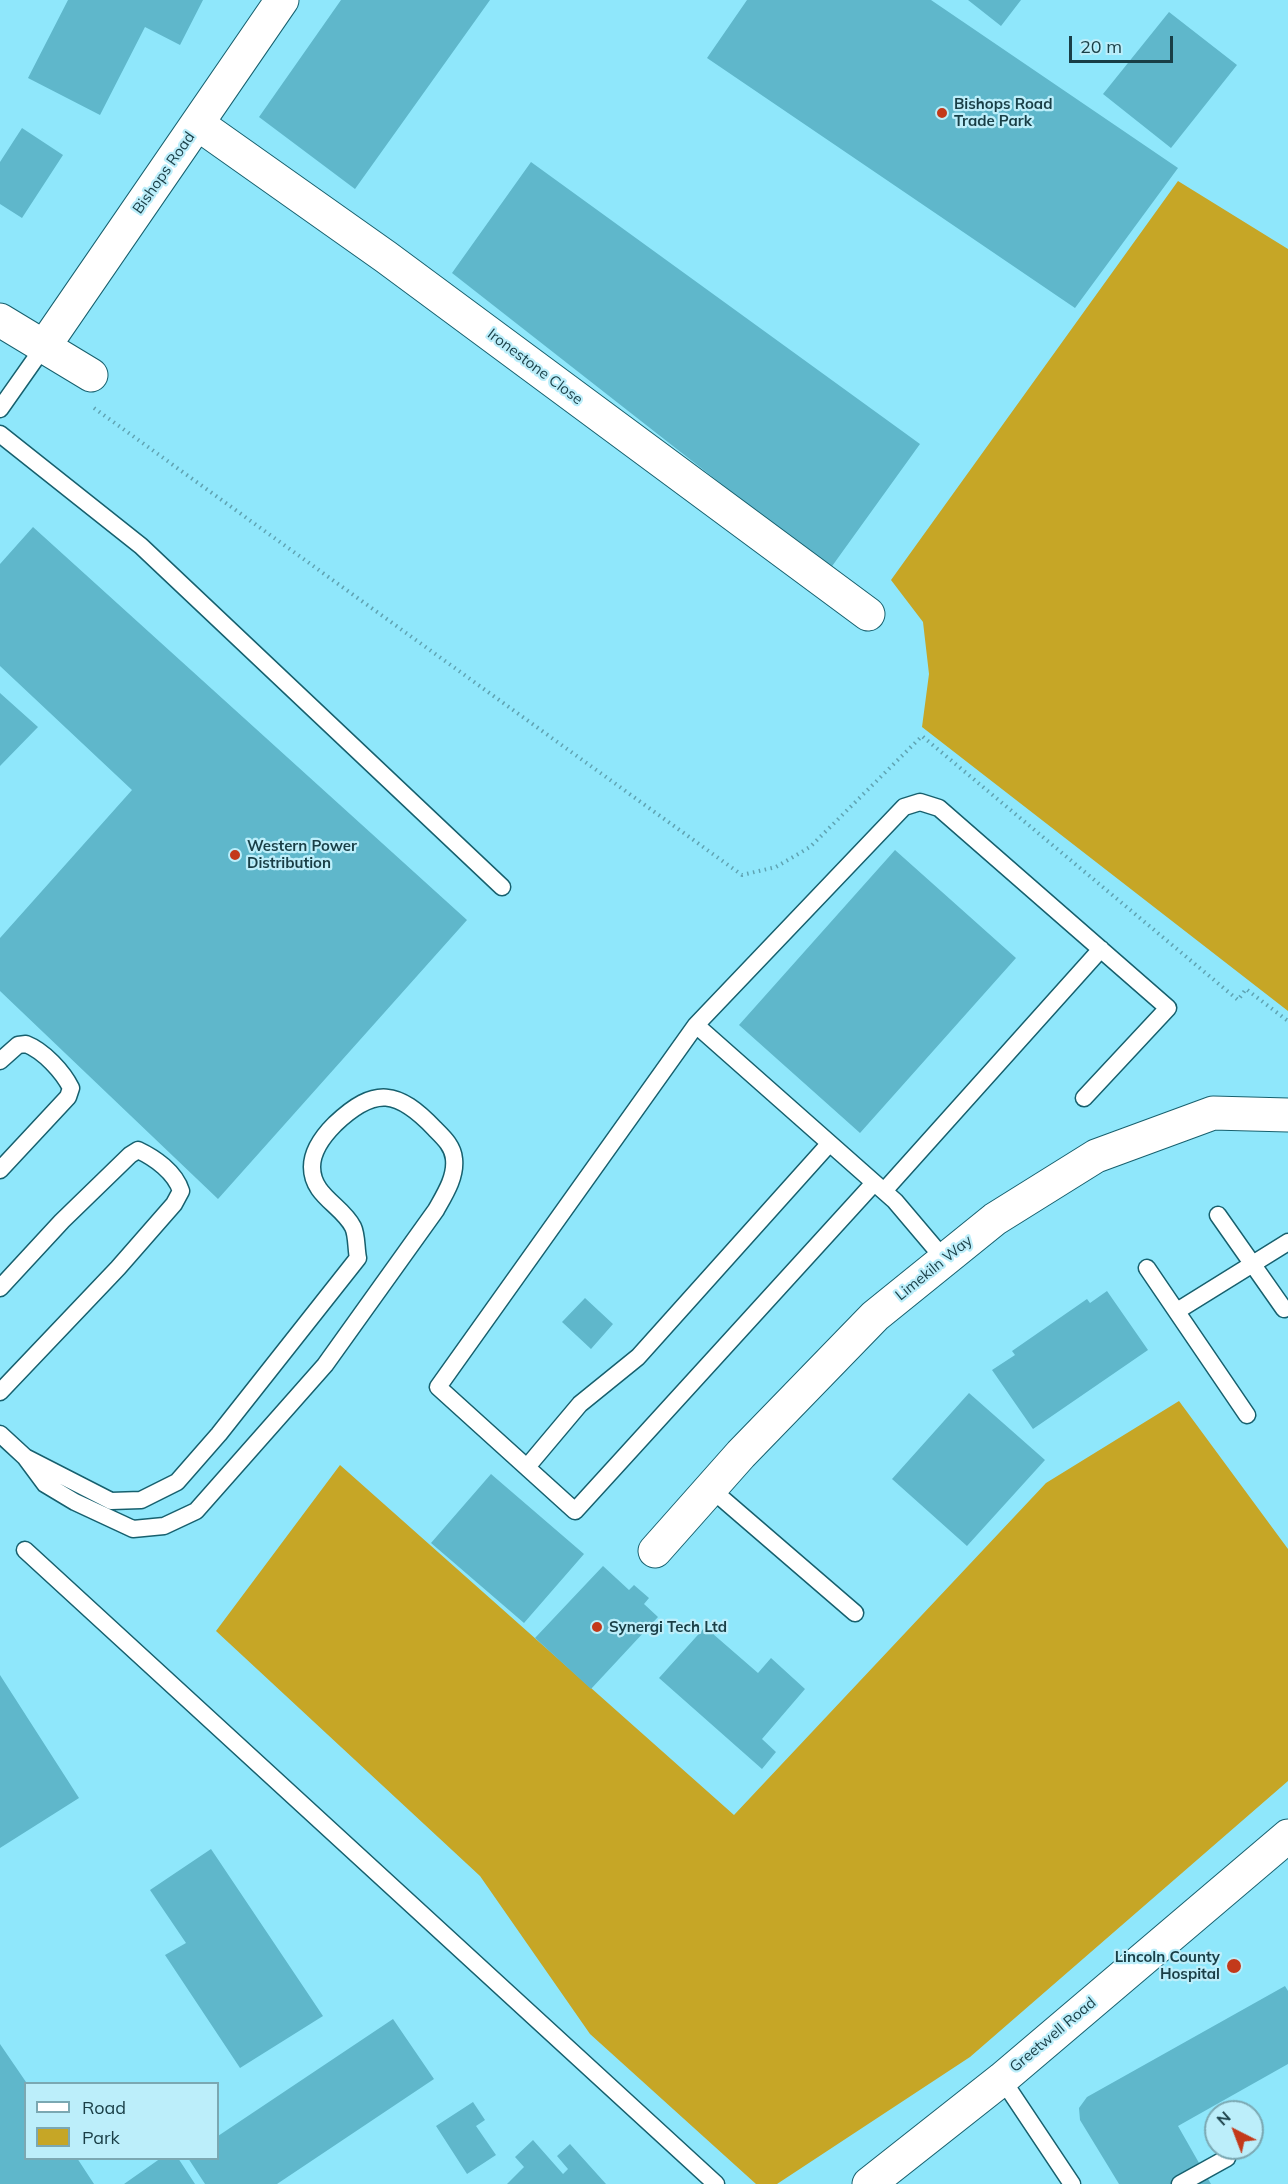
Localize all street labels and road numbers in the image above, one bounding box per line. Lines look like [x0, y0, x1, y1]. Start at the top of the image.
street label: Bishops Road [129, 129, 199, 217]
street label: Ironestone Close [484, 325, 586, 409]
street label: Limekiln Way [892, 1232, 976, 1304]
street label: Greetwell Road [1006, 1994, 1100, 2076]

